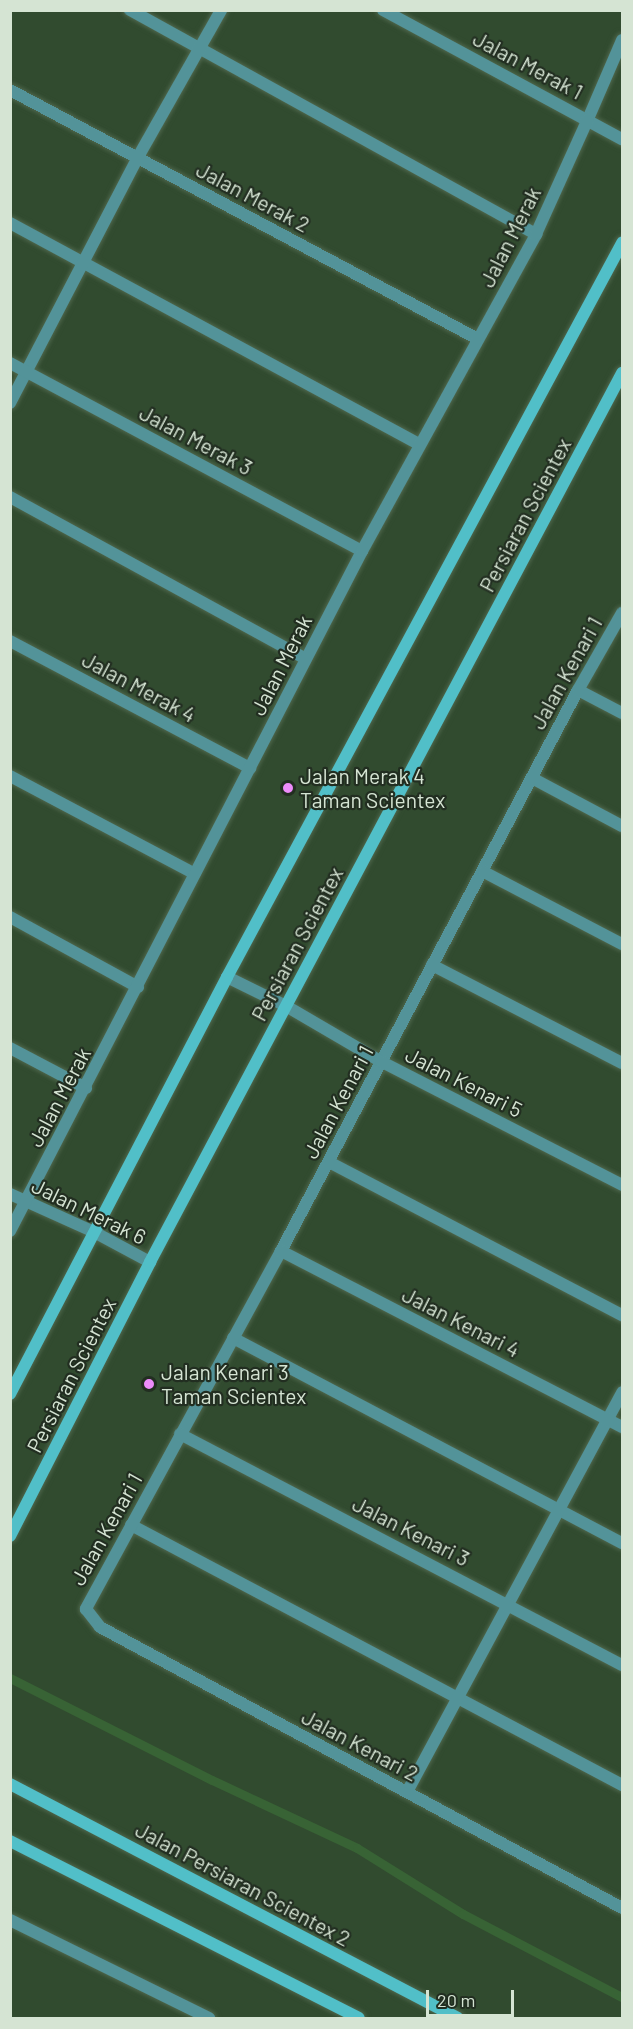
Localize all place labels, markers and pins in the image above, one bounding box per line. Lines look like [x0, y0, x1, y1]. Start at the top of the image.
place label: Jalan Merak 4 Taman Scientex [300, 763, 445, 813]
marker: Jalan Merak 4 Taman Scientex [281, 781, 295, 795]
place label: Jalan Kenari 3 Taman Scientex [161, 1359, 306, 1409]
marker: Jalan Kenari 3 Taman Scientex [142, 1377, 156, 1391]

